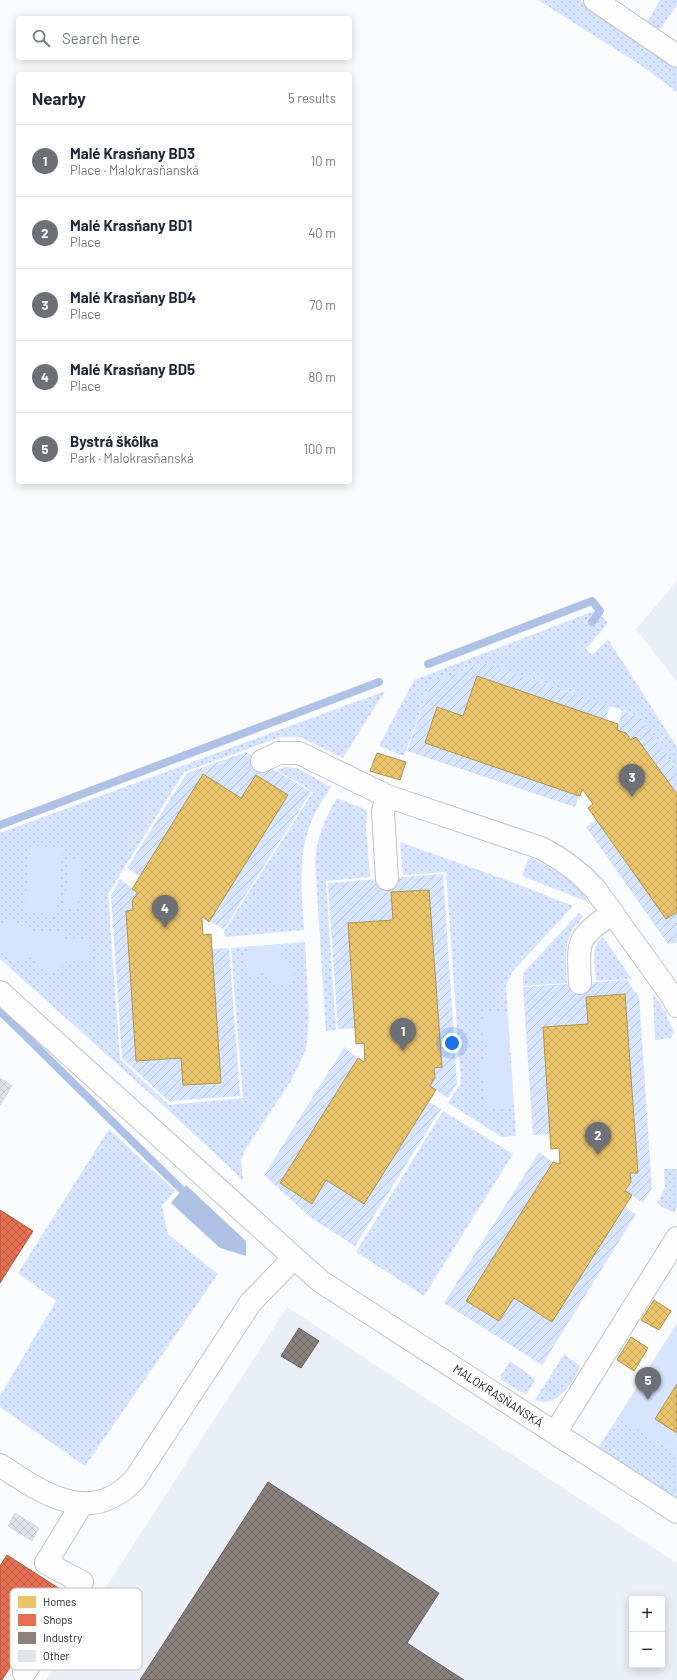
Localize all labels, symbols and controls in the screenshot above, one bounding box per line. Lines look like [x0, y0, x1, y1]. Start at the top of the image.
search box [16, 16, 352, 60]
icon: search [30, 27, 52, 49]
text: Search here [62, 29, 140, 47]
text: Nearby [32, 88, 86, 108]
text: 5 results [288, 90, 336, 106]
text: Malé Krasňany BD3 [70, 144, 195, 162]
text: 1 [43, 153, 47, 169]
text: 10 m [311, 153, 336, 169]
text: Place · Malokrasňanská [70, 162, 199, 178]
text: Malé Krasňany BD1 [70, 216, 192, 234]
text: 2 [41, 225, 49, 241]
text: 40 m [308, 225, 336, 241]
text: Place [70, 234, 101, 250]
text: Malé Krasňany BD4 [70, 288, 196, 306]
text: 3 [41, 297, 49, 313]
text: 70 m [309, 297, 336, 313]
text: Place [70, 306, 101, 322]
text: Malé Krasňany BD5 [70, 360, 195, 378]
text: 4 [41, 369, 49, 385]
text: 80 m [309, 369, 336, 385]
text: Place [70, 378, 101, 394]
text: Bystrá škôlka [70, 432, 158, 450]
text: 5 [41, 441, 49, 457]
text: 100 m [303, 441, 336, 457]
text: Park · Malokrasňanská [70, 450, 194, 466]
pin: 3 [619, 764, 645, 797]
pin: 4 [152, 895, 178, 928]
pin: 1 [390, 1018, 416, 1051]
your location [442, 1033, 462, 1053]
pin: 2 [585, 1122, 611, 1155]
street label: MALOKRASŇANSKÁ [451, 1361, 546, 1430]
pin: 5 [635, 1367, 661, 1400]
legend [10, 1588, 142, 1670]
text: Homes [43, 1595, 76, 1608]
map controls [629, 1596, 665, 1668]
button: + [629, 1596, 665, 1632]
text: Shops [43, 1613, 73, 1626]
text: Industry [43, 1631, 82, 1644]
button: − [629, 1632, 665, 1668]
text: Other [43, 1649, 70, 1662]

